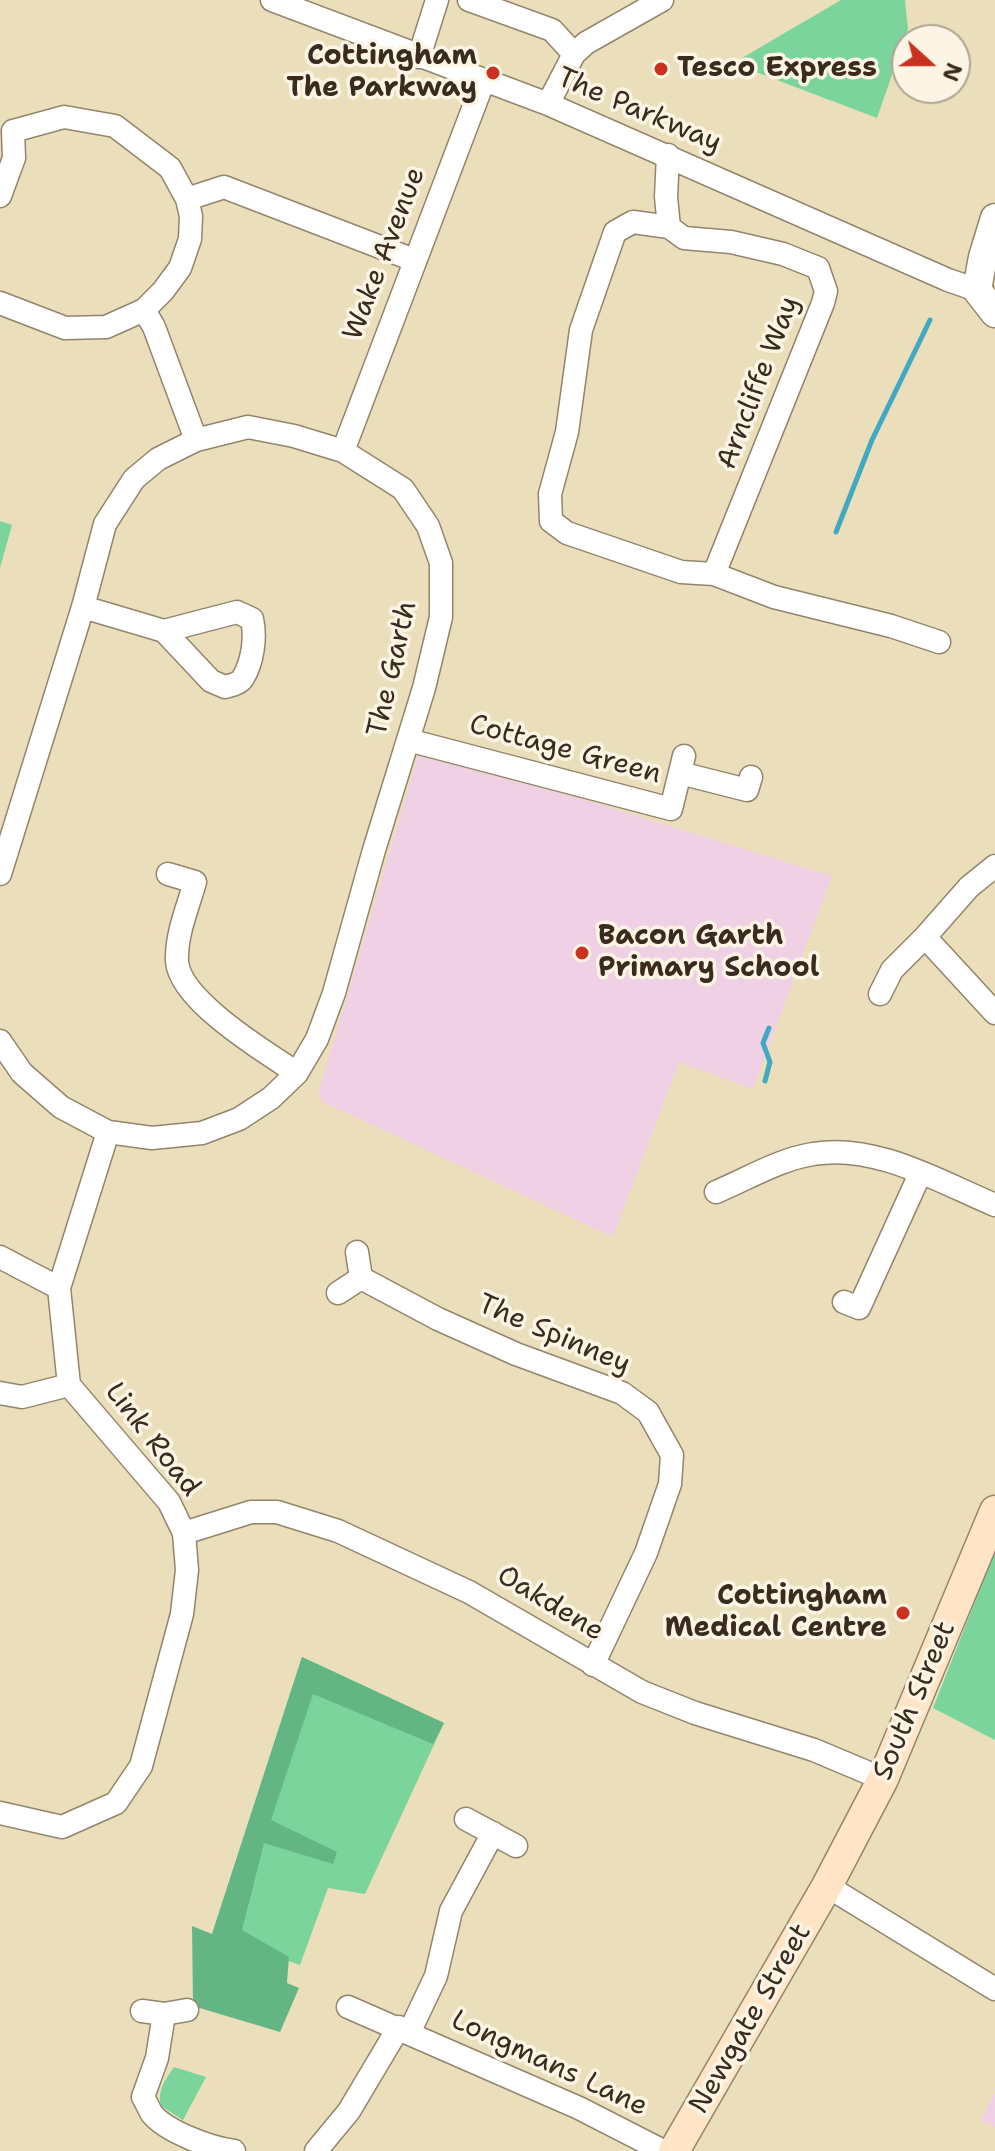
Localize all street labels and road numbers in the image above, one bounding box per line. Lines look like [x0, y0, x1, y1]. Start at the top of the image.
street label: The Parkway [552, 61, 726, 161]
street label: Wake Avenue [337, 163, 433, 345]
street label: Arncliffe Way [711, 292, 807, 474]
street label: The Garth [361, 598, 425, 740]
street label: Cottage Green [465, 708, 665, 792]
street label: The Spinney [473, 1288, 635, 1382]
street label: Link Road [97, 1376, 207, 1504]
street label: Oakdene [491, 1559, 609, 1649]
street label: South Street [866, 1616, 964, 1786]
street label: Newgate Street [683, 1918, 819, 2120]
street label: Longmans Lane [445, 2004, 653, 2124]

